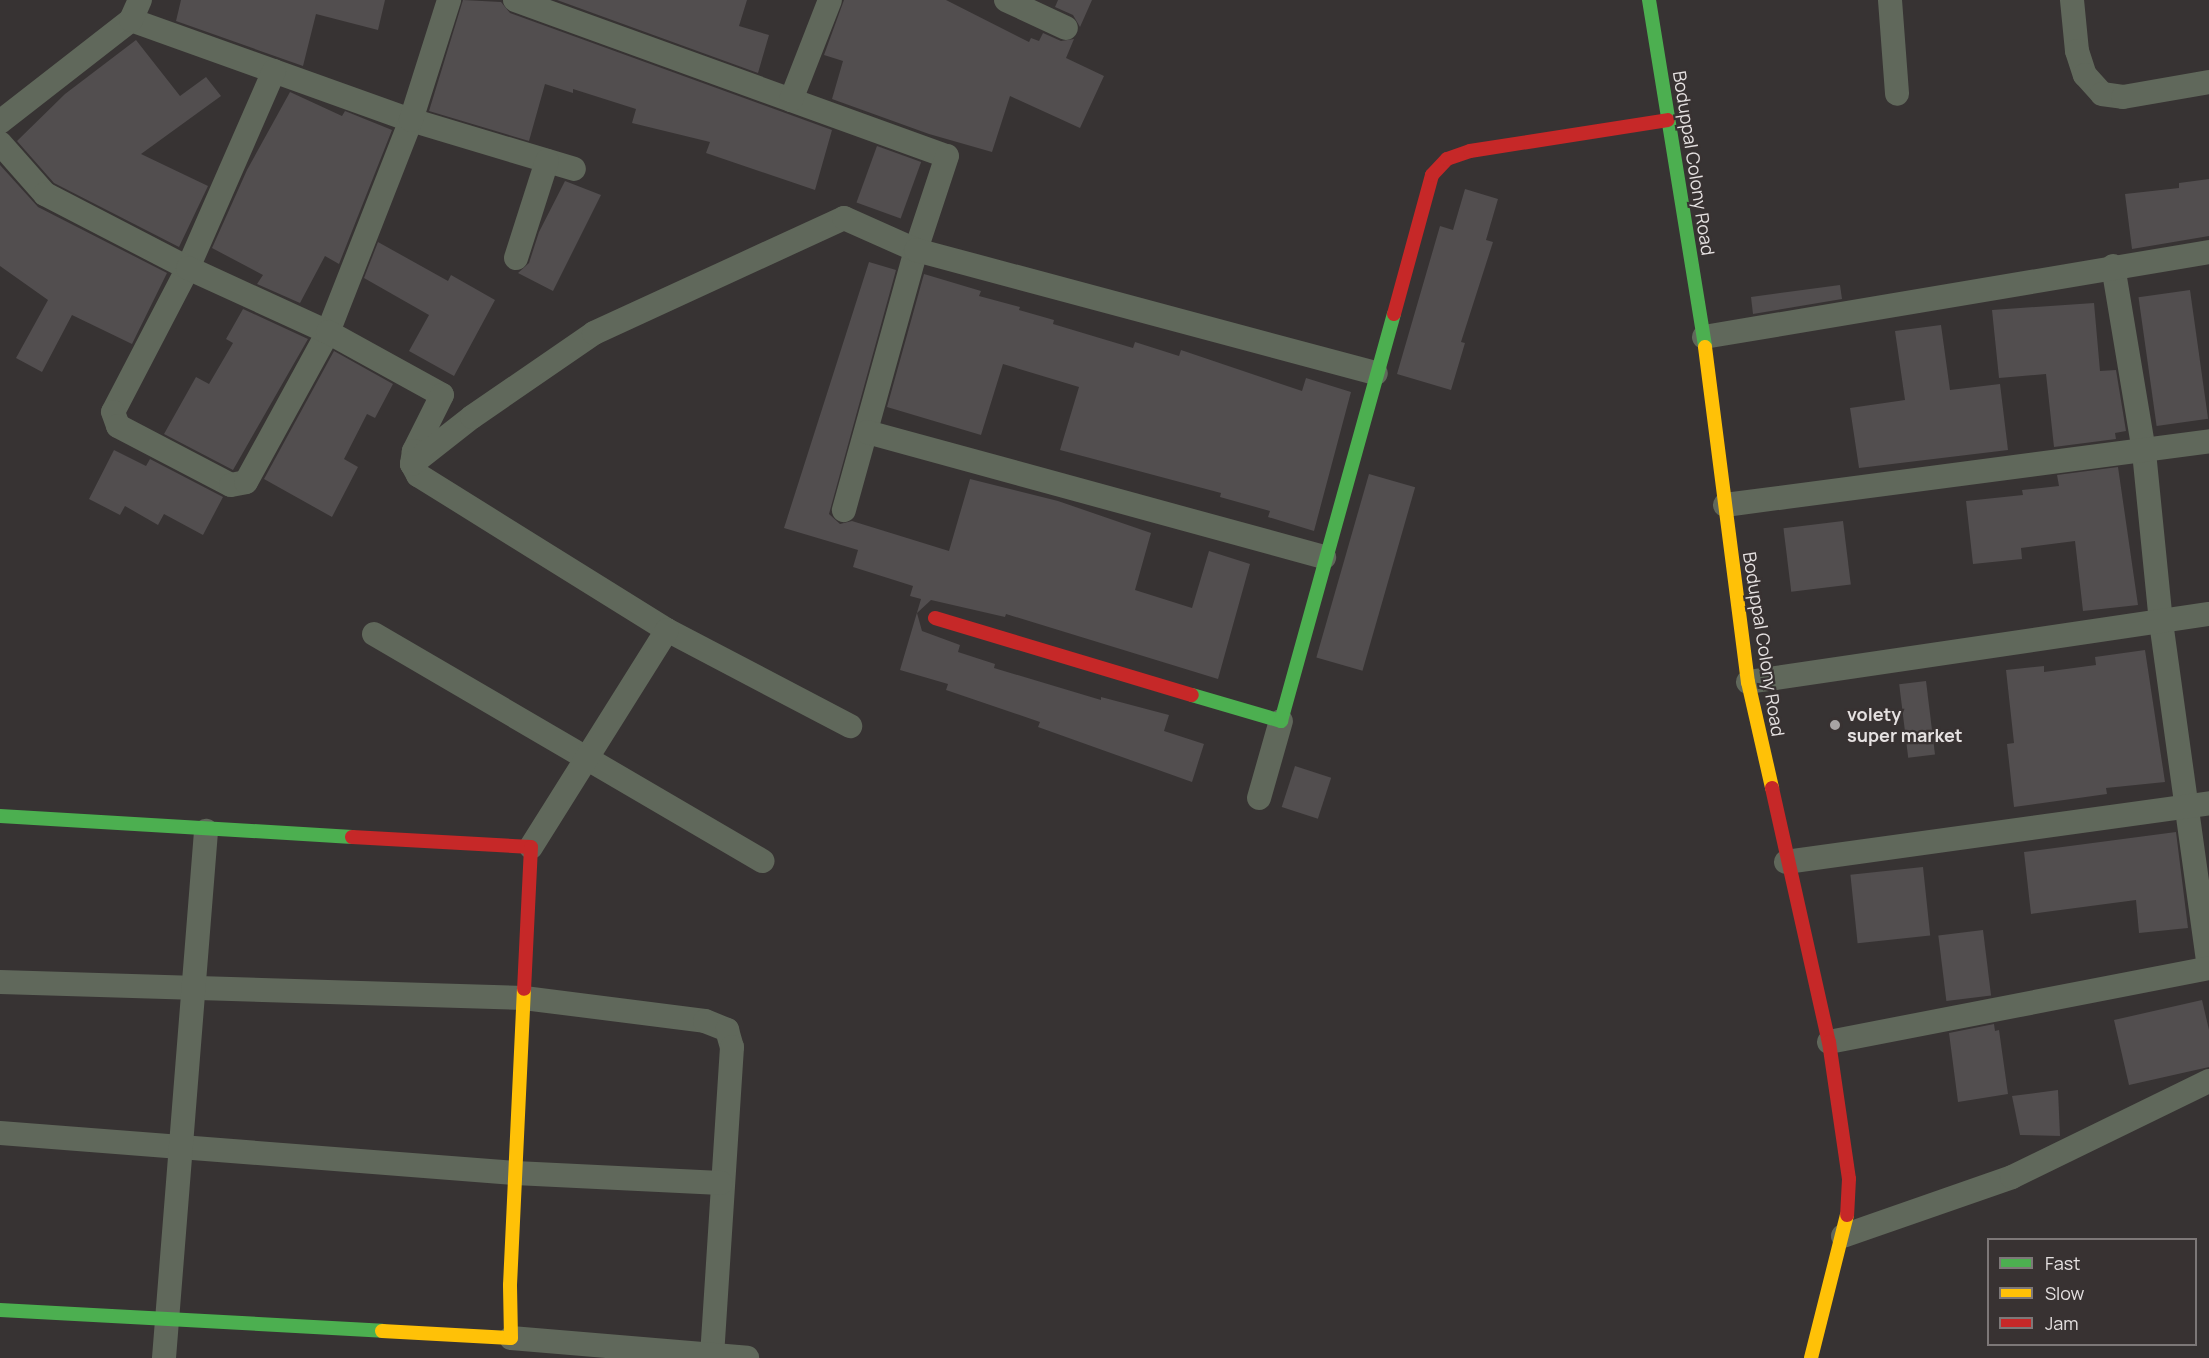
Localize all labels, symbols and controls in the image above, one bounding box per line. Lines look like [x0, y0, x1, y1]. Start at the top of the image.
street label: Boduppal Colony Road [1669, 69, 1719, 257]
street label: Boduppal Colony Road [1739, 550, 1789, 738]
place label: volety super market [1847, 704, 1963, 746]
marker: volety super market [1828, 718, 1842, 732]
legend [1987, 1238, 2197, 1346]
text: Fast [2045, 1251, 2080, 1275]
text: Slow [2045, 1281, 2084, 1305]
text: Jam [2045, 1311, 2079, 1335]

